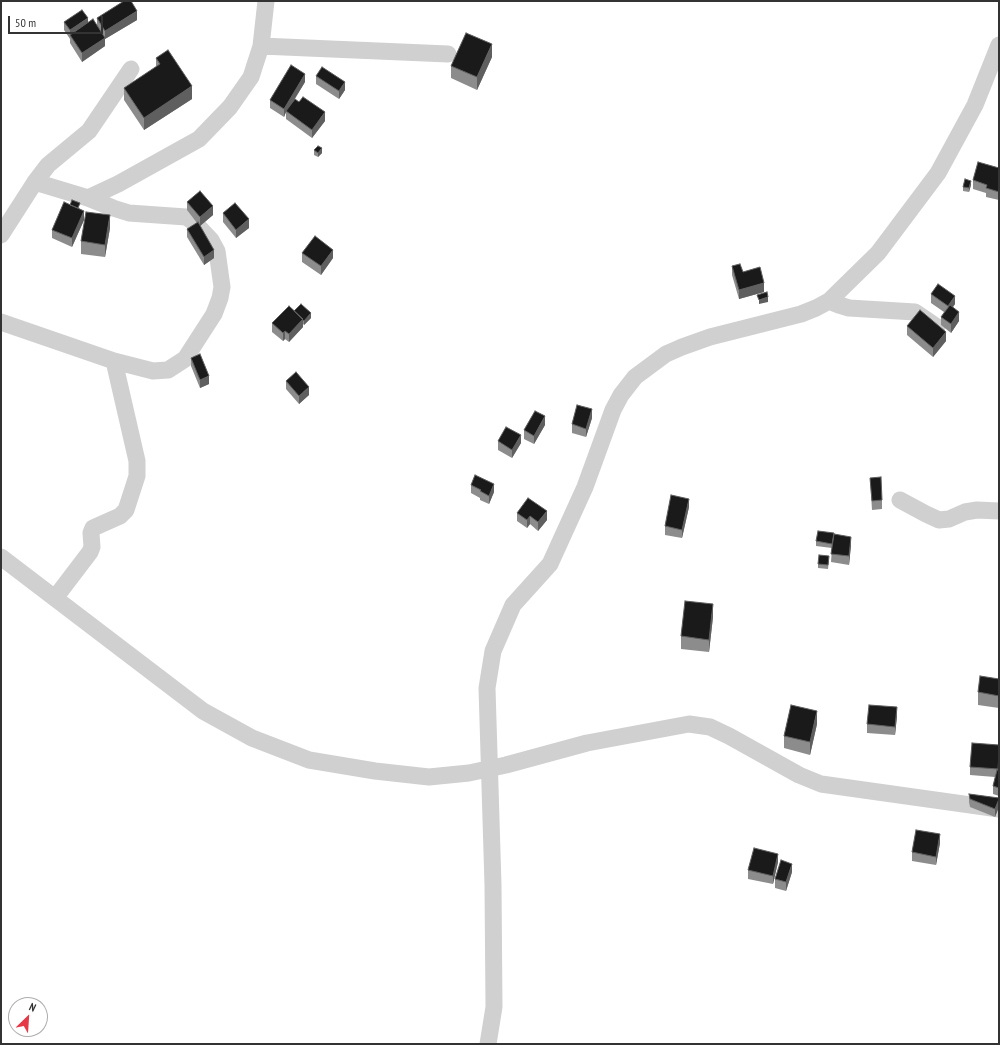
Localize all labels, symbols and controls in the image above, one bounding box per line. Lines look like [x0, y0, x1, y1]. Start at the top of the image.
scale bar [10, 8, 105, 34]
text: 50 m [15, 15, 36, 30]
north arrow [8, 997, 48, 1037]
text: N [27, 999, 38, 1015]

